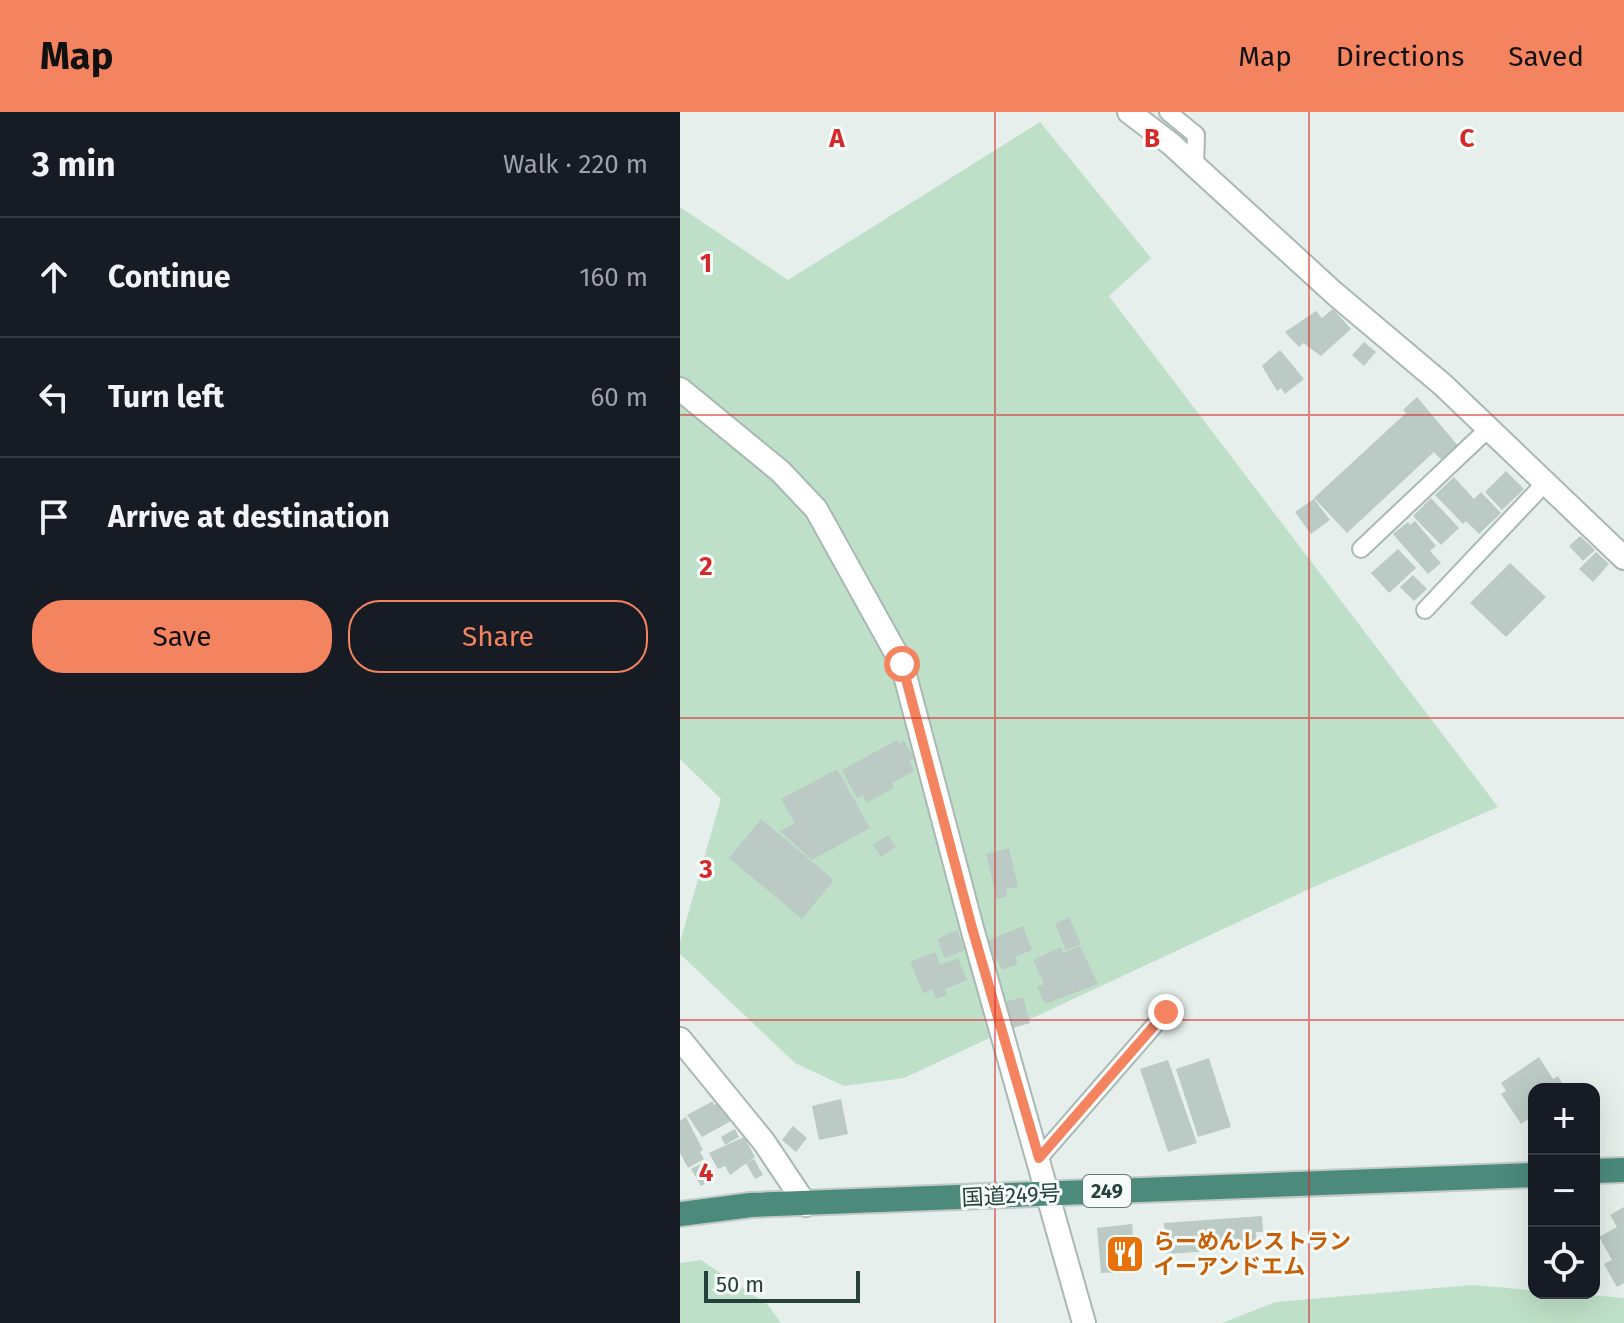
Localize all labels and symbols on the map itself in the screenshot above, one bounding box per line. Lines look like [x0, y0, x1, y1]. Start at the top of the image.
text: A [828, 123, 845, 154]
text: B [1144, 123, 1160, 154]
text: C [1460, 123, 1475, 154]
text: 1 [700, 248, 712, 279]
text: 2 [699, 551, 713, 582]
route start [884, 646, 920, 682]
text: 3 [698, 854, 713, 885]
route end [1148, 994, 1184, 1030]
text: 4 [699, 1157, 714, 1188]
road number: 249 [1083, 1175, 1131, 1207]
street label: 国道249号 [961, 1179, 1061, 1212]
place label: らーめんレストラン イーアンドエム [1153, 1228, 1351, 1280]
restaurant icon: らーめんレストラン イーアンドエム [1104, 1233, 1146, 1275]
scale bar [704, 1267, 860, 1303]

